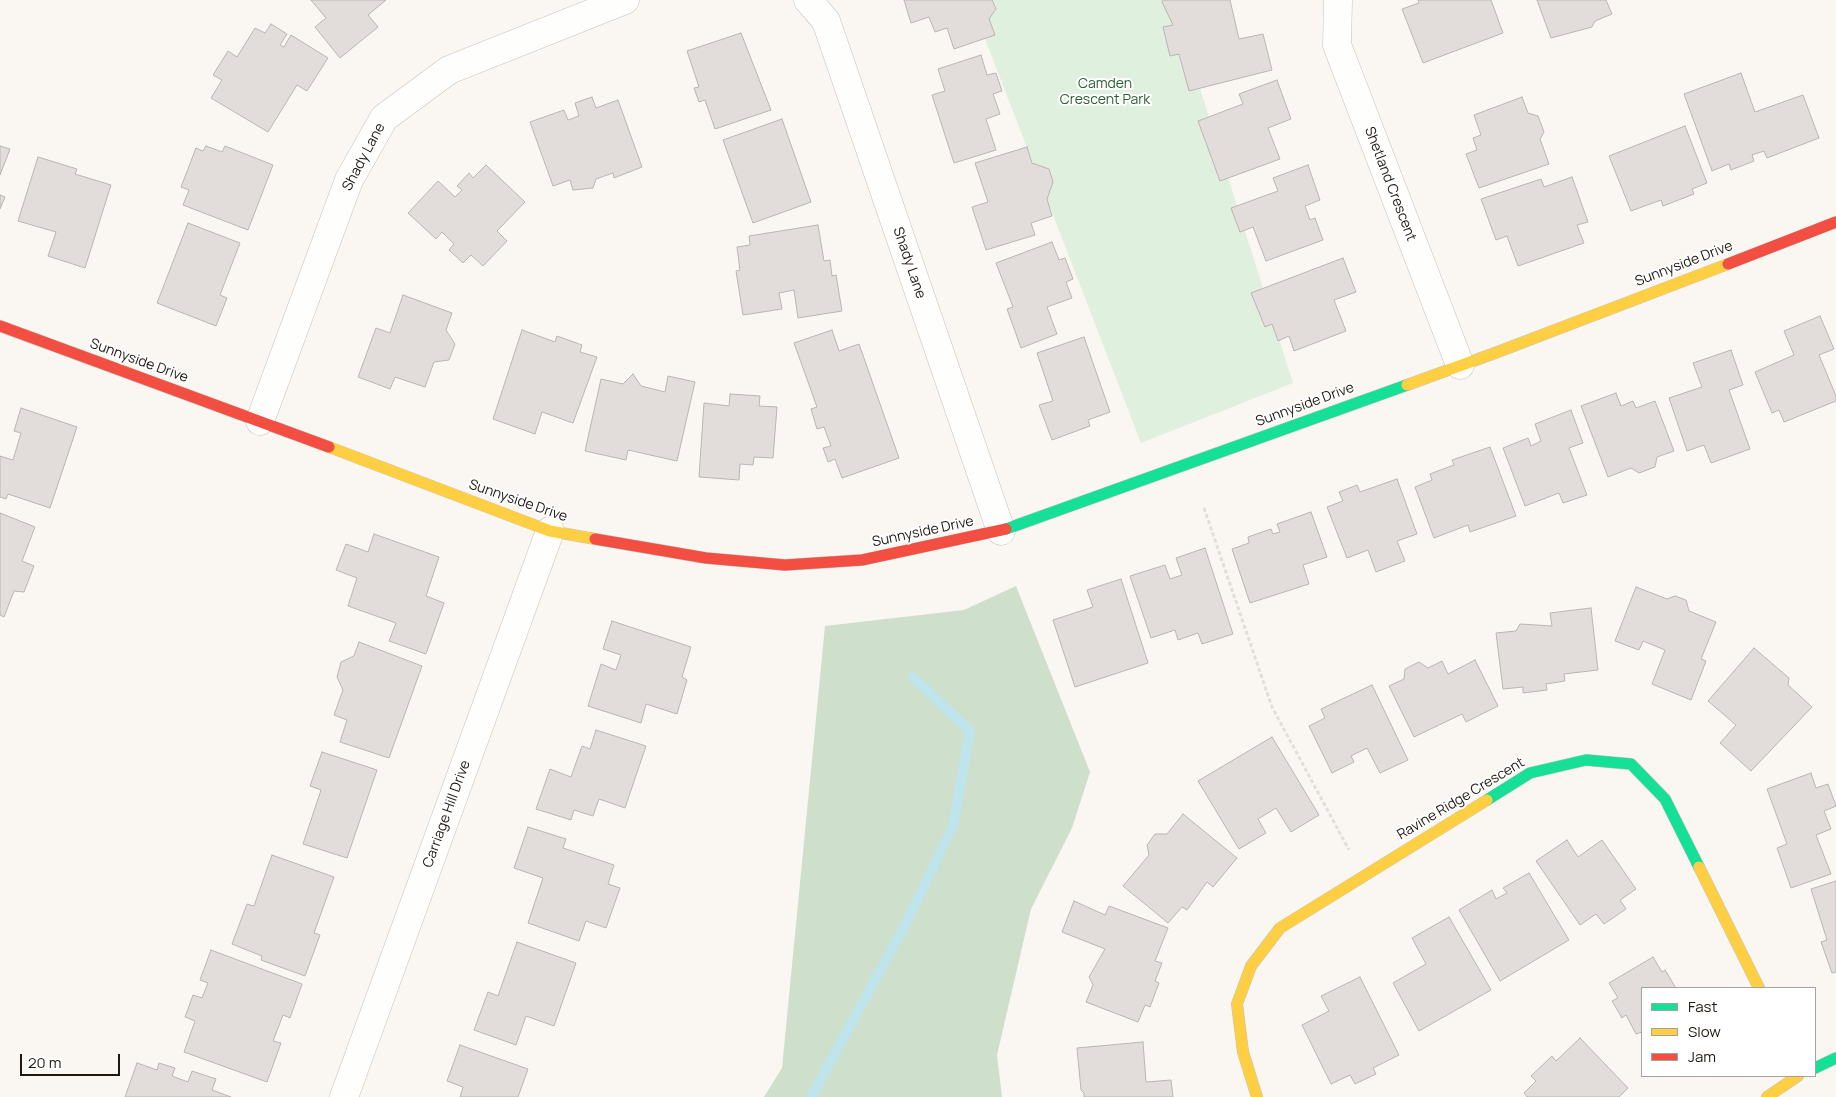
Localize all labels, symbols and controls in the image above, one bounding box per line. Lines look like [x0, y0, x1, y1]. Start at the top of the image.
park label: Camden Crescent Park [1060, 76, 1150, 108]
street label: Shady Lane [339, 120, 389, 194]
street label: Shetland Crescent [1360, 124, 1420, 244]
street label: Shady Lane [889, 225, 929, 301]
street label: Sunnyside Drive [1633, 238, 1735, 290]
street label: Sunnyside Drive [88, 335, 190, 387]
street label: Sunnyside Drive [1254, 379, 1356, 431]
street label: Sunnyside Drive [466, 476, 570, 526]
street label: Sunnyside Drive [871, 513, 975, 551]
street label: Ravine Ridge Crescent [1394, 754, 1528, 844]
street label: Carriage Hill Drive [420, 758, 474, 870]
legend [1641, 987, 1816, 1077]
text: Fast [1688, 996, 1717, 1017]
text: Slow [1688, 1021, 1721, 1042]
scale bar [22, 1044, 122, 1076]
text: Jam [1688, 1046, 1716, 1067]
text: 20 m [28, 1052, 61, 1073]

